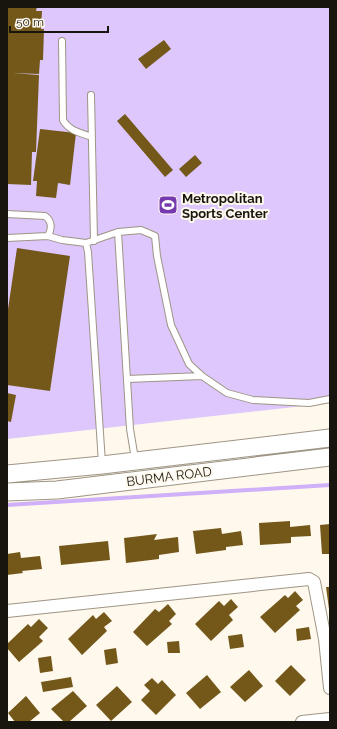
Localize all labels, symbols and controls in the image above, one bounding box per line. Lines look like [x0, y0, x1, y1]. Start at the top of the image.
scale bar [10, 8, 108, 34]
text: 50 m [16, 15, 44, 29]
place label: Metropolitan Sports Center [182, 191, 268, 221]
sports icon: Metropolitan Sports Center [157, 194, 179, 216]
street label: BURMA ROAD [125, 464, 213, 489]

